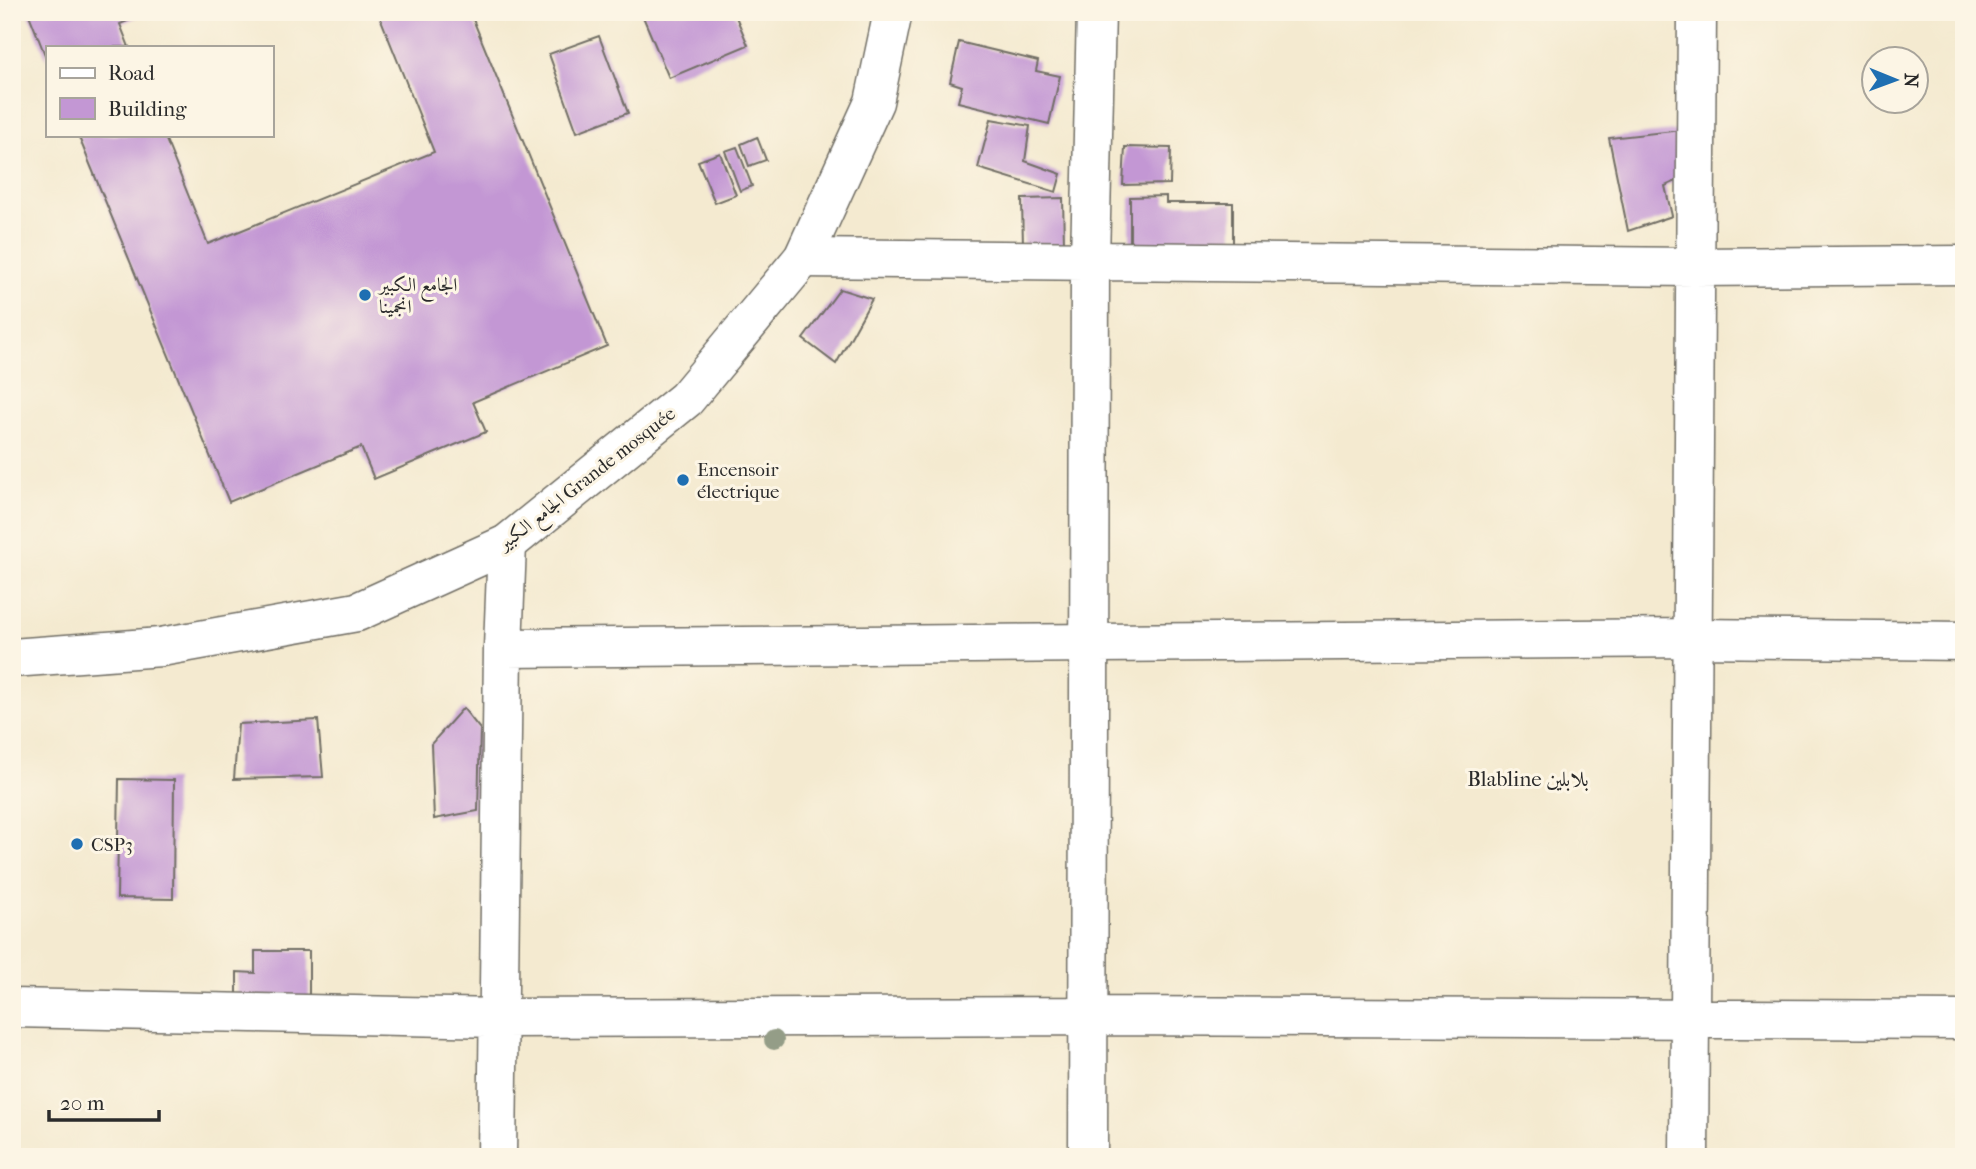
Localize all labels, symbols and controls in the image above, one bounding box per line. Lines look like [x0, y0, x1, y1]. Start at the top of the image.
legend [46, 46, 273, 136]
north arrow [1860, 46, 1930, 116]
text: Road [108, 61, 155, 85]
text: N [1900, 73, 1922, 88]
text: Building [108, 97, 187, 121]
place label: الجامع الكبير انجمينا [377, 274, 458, 318]
marker: الجامع الكبير انجمينا [357, 287, 373, 303]
street label: الجامع الكبير Grande mosquée [492, 403, 684, 561]
place label: Encensoir électrique [697, 459, 779, 503]
marker: Encensoir électrique [675, 472, 691, 488]
district label: Blabline بلابلين [1467, 767, 1589, 792]
place label: CSP3 [91, 834, 133, 856]
marker: CSP3 [69, 836, 85, 852]
scale bar [49, 1078, 159, 1122]
text: 20 m [60, 1091, 105, 1115]

